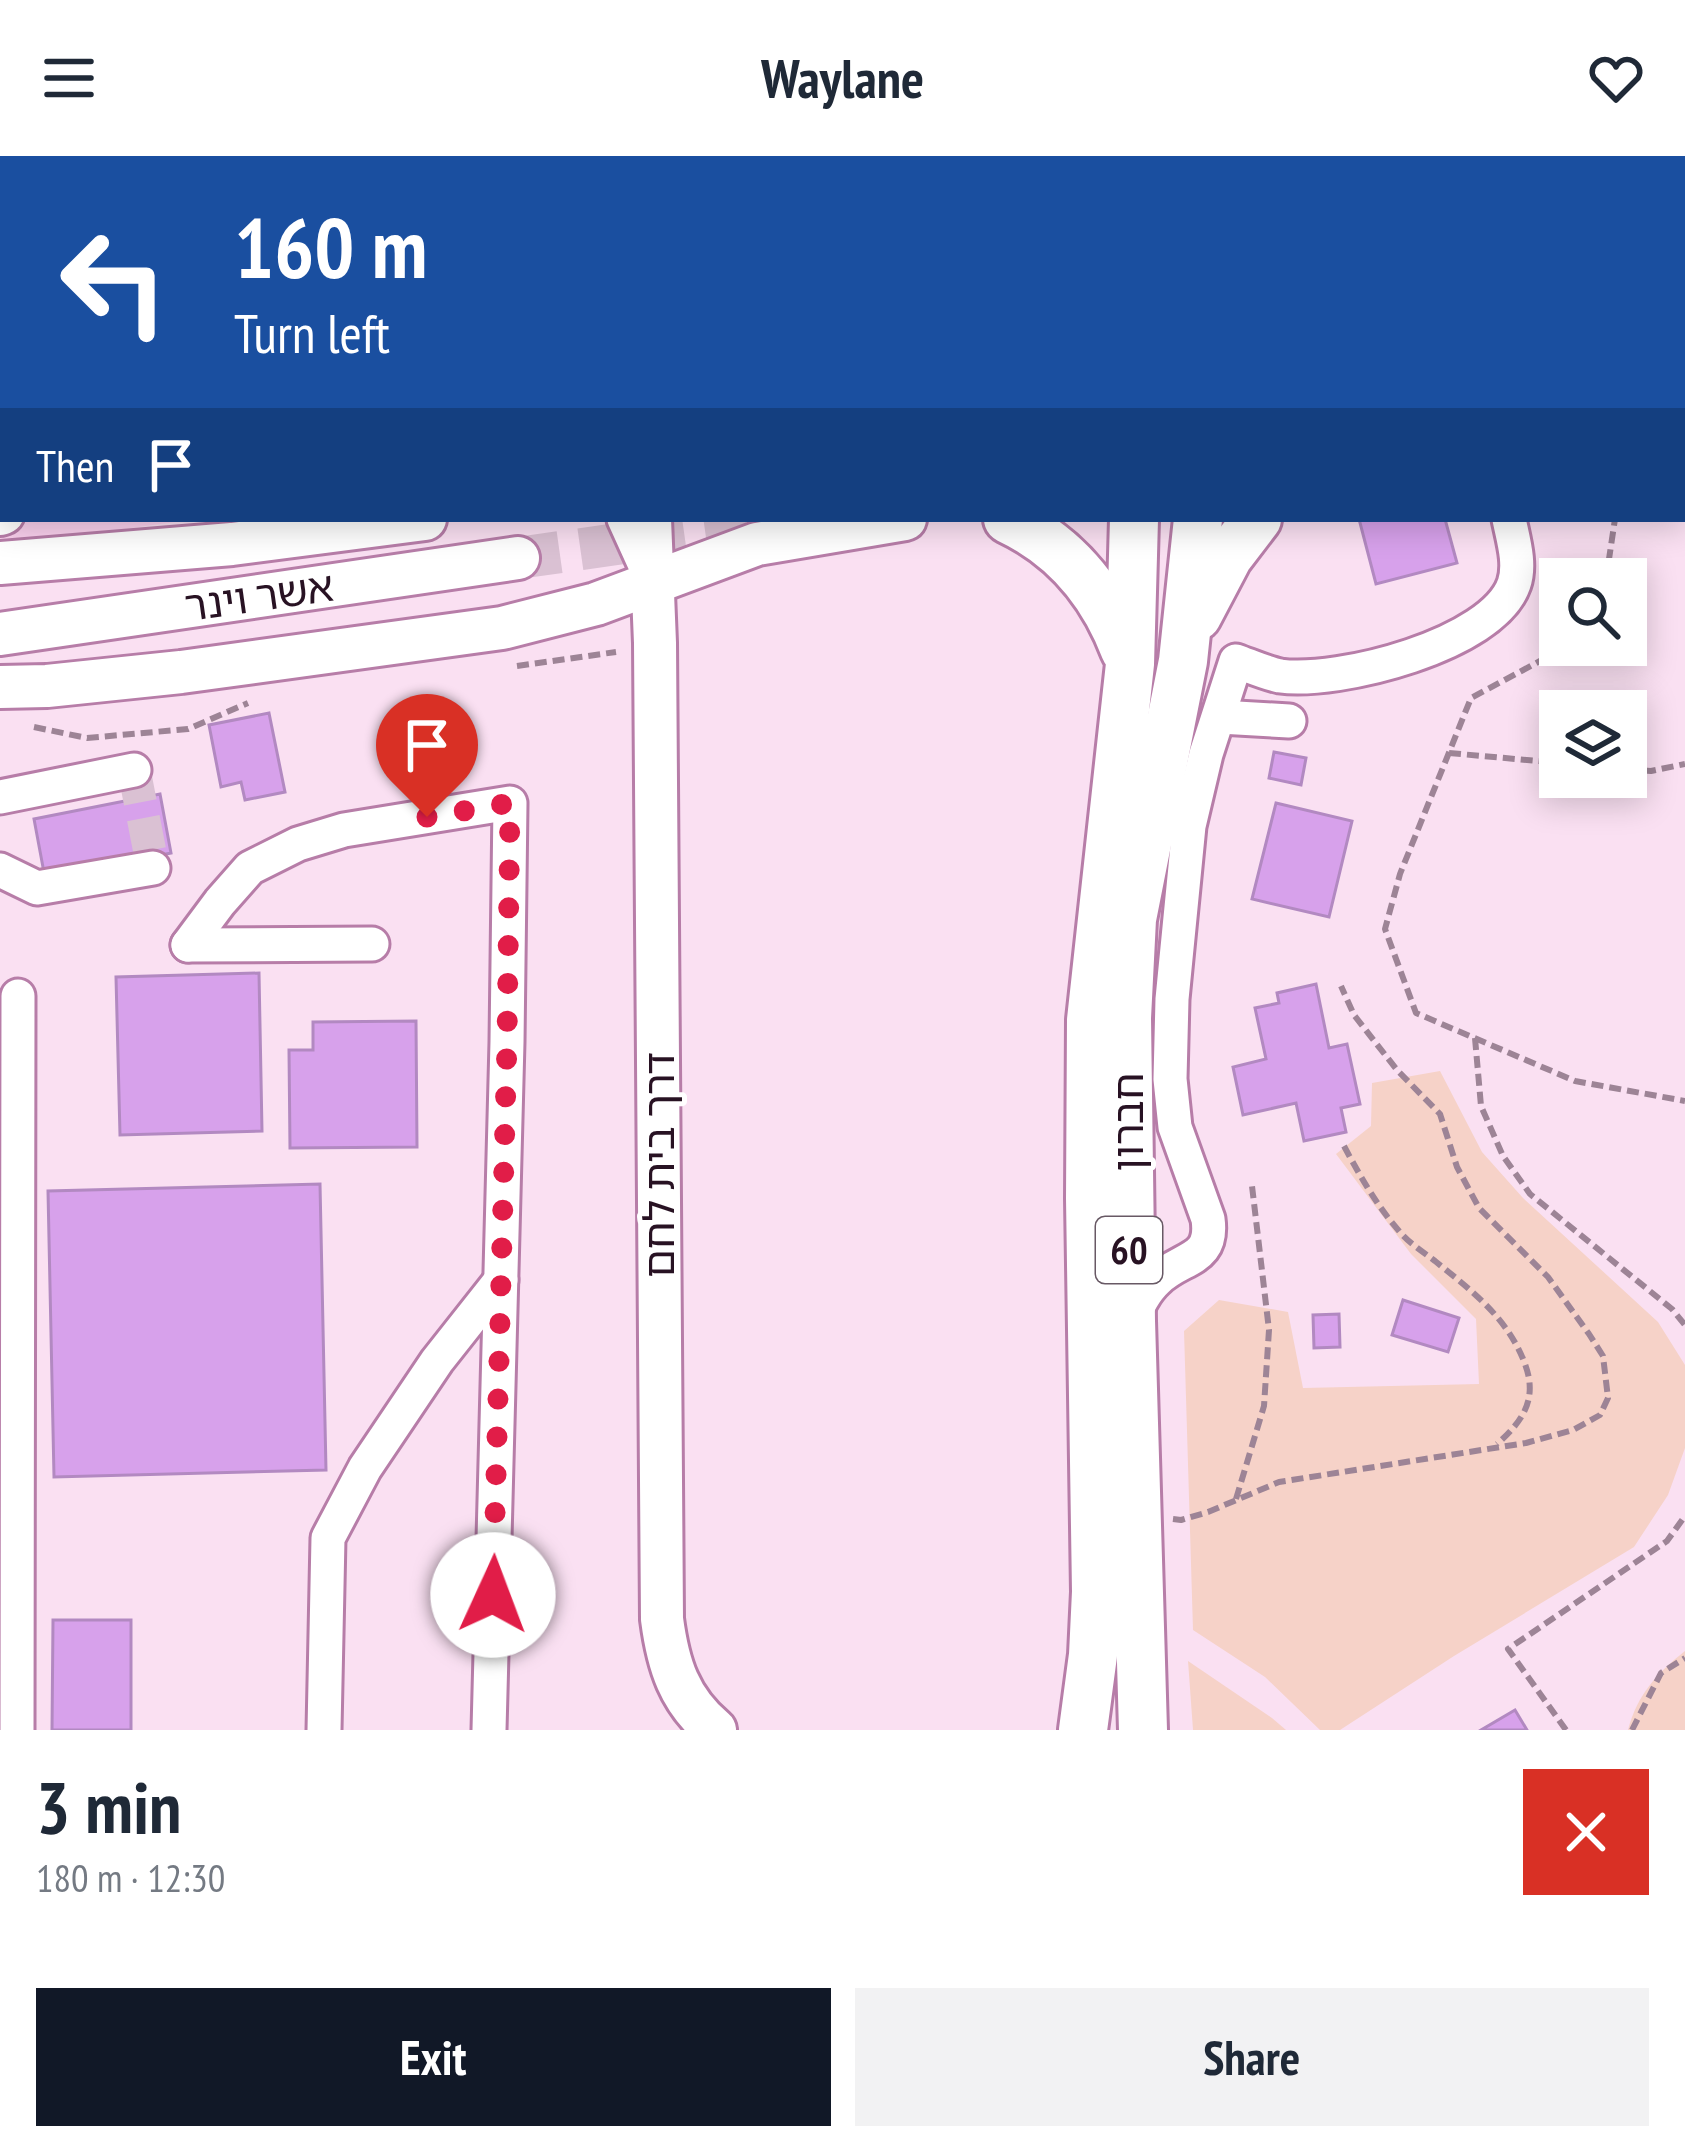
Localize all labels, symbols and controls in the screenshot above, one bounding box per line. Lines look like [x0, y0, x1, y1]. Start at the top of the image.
text: Waylane [761, 43, 924, 113]
icon: menu [36, 45, 102, 111]
icon: heart [1583, 45, 1649, 111]
text: 160 m [234, 192, 427, 301]
icon: left [36, 204, 192, 360]
text: Turn left [234, 298, 390, 368]
icon: arrive [138, 432, 204, 498]
text: Then [36, 436, 114, 494]
street label: אשר וינר [181, 558, 337, 633]
map controls [1539, 558, 1647, 798]
button: search [1539, 558, 1647, 666]
button: layers [1539, 690, 1647, 798]
pin [376, 694, 478, 817]
icon: arrive [394, 712, 460, 778]
street label: דרך בית לחם [631, 1052, 686, 1278]
street label: חברון [1100, 1072, 1155, 1172]
road number: 60 [1096, 1217, 1162, 1283]
position arrow [430, 1532, 556, 1658]
text: 3 min [36, 1760, 181, 1853]
button: close [1523, 1769, 1649, 1895]
text: 180 m · 12:30 [36, 1852, 225, 1903]
button: Exit [36, 1988, 831, 2126]
button: Share [855, 1988, 1649, 2126]

